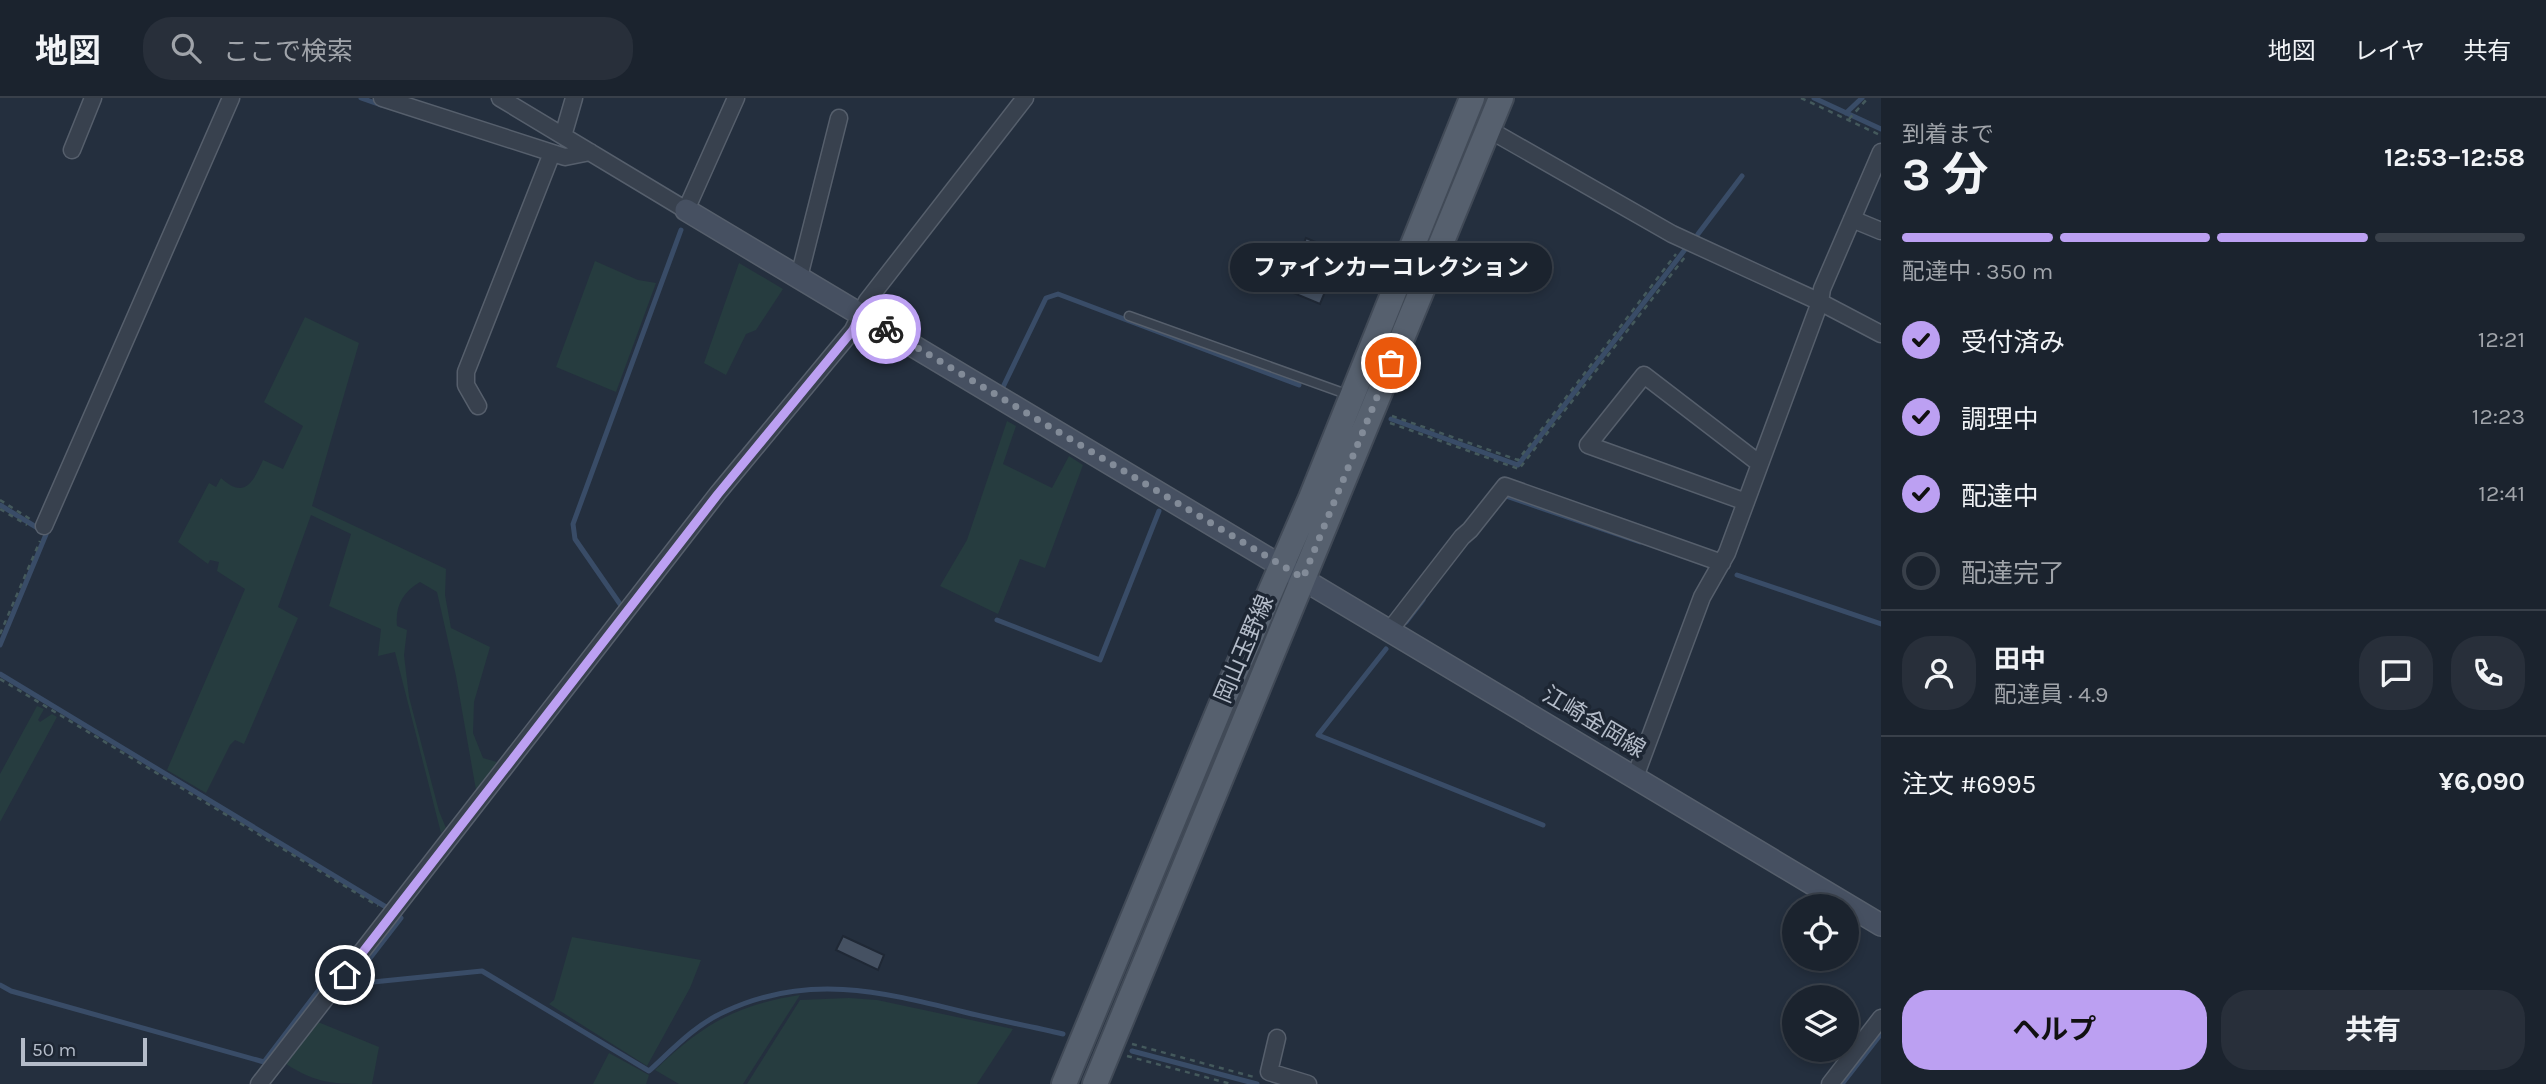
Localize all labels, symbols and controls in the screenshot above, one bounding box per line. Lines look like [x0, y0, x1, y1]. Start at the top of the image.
search box [143, 17, 633, 80]
icon: search [167, 29, 205, 67]
text: 地図 [35, 32, 101, 70]
text: ここで検索 [223, 36, 353, 67]
text: 地図 [2268, 37, 2316, 65]
text: レイヤ [2354, 37, 2425, 65]
text: 共有 [2463, 37, 2511, 65]
text: 到着まで [1902, 121, 1994, 148]
text: 12:53–12:58 [2384, 142, 2525, 173]
text: 3 分 [1902, 148, 1988, 202]
callout: ファインカーコレクション [1230, 244, 1552, 293]
text: ファインカーコレクション [1253, 254, 1529, 281]
text: 配達中 · 350 m [1902, 258, 2053, 285]
courier [851, 294, 921, 364]
icon: bike [867, 310, 905, 348]
icon: check [1902, 321, 1940, 359]
text: 12:21 [2478, 326, 2525, 353]
text: 受付済み [1961, 327, 2065, 358]
pin [1361, 333, 1421, 393]
icon: bag [1372, 344, 1410, 382]
icon: check [1902, 398, 1940, 436]
text: 12:23 [2472, 403, 2525, 430]
text: 調理中 [1961, 404, 2039, 435]
icon: check [1902, 475, 1940, 513]
text: 12:41 [2478, 480, 2525, 507]
text: 配達中 [1961, 481, 2039, 512]
text: 配達完了 [1961, 558, 2065, 589]
street label: 岡山玉野線 [1209, 591, 1279, 707]
button: person [1902, 636, 1976, 710]
button: chat [2359, 636, 2433, 710]
button: phone [2451, 636, 2525, 710]
text: 田中 [1994, 644, 2046, 675]
street label: 江崎金岡線 [1538, 681, 1650, 763]
text: 配達員 · 4.9 [1994, 681, 2108, 708]
text: ¥6,090 [2439, 766, 2525, 797]
text: 注文 #6995 [1902, 769, 2036, 800]
map controls [1782, 894, 1859, 1062]
button: locate [1782, 894, 1859, 971]
pin [315, 945, 375, 1005]
icon: home [326, 956, 364, 994]
button: layers [1782, 985, 1859, 1062]
button: ヘルプ [1902, 990, 2207, 1070]
button: 共有 [2221, 990, 2525, 1070]
scale bar [21, 1035, 147, 1067]
text: 50 m [32, 1039, 76, 1061]

